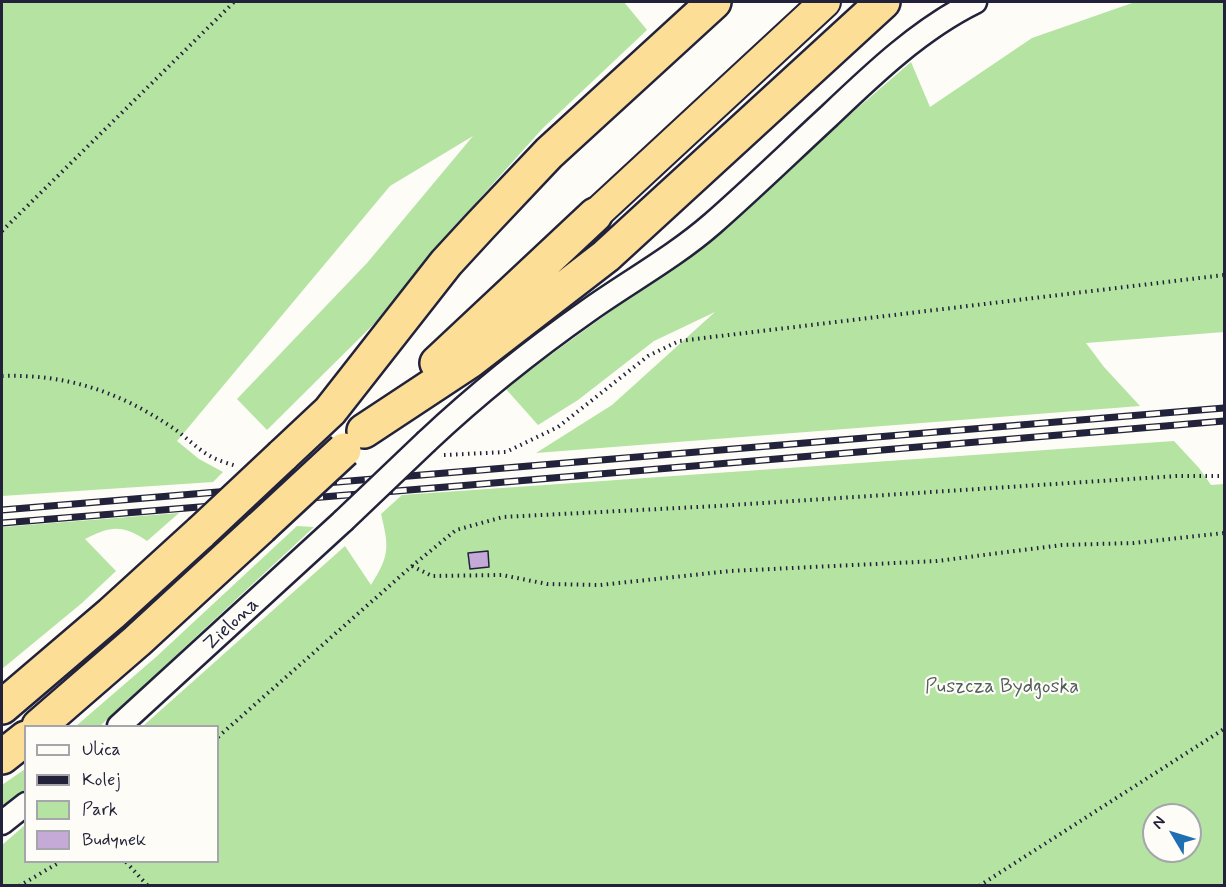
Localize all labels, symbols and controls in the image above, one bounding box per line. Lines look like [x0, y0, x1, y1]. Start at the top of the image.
street label: Zielona [199, 593, 265, 657]
park label: Puszcza Bydgoska [925, 676, 1079, 700]
legend [24, 725, 219, 863]
text: Ulica [82, 738, 121, 762]
text: Kolej [82, 768, 120, 792]
text: Park [82, 798, 118, 822]
north arrow [1142, 803, 1202, 863]
text: N [1147, 812, 1171, 834]
text: Budynek [82, 828, 146, 852]

